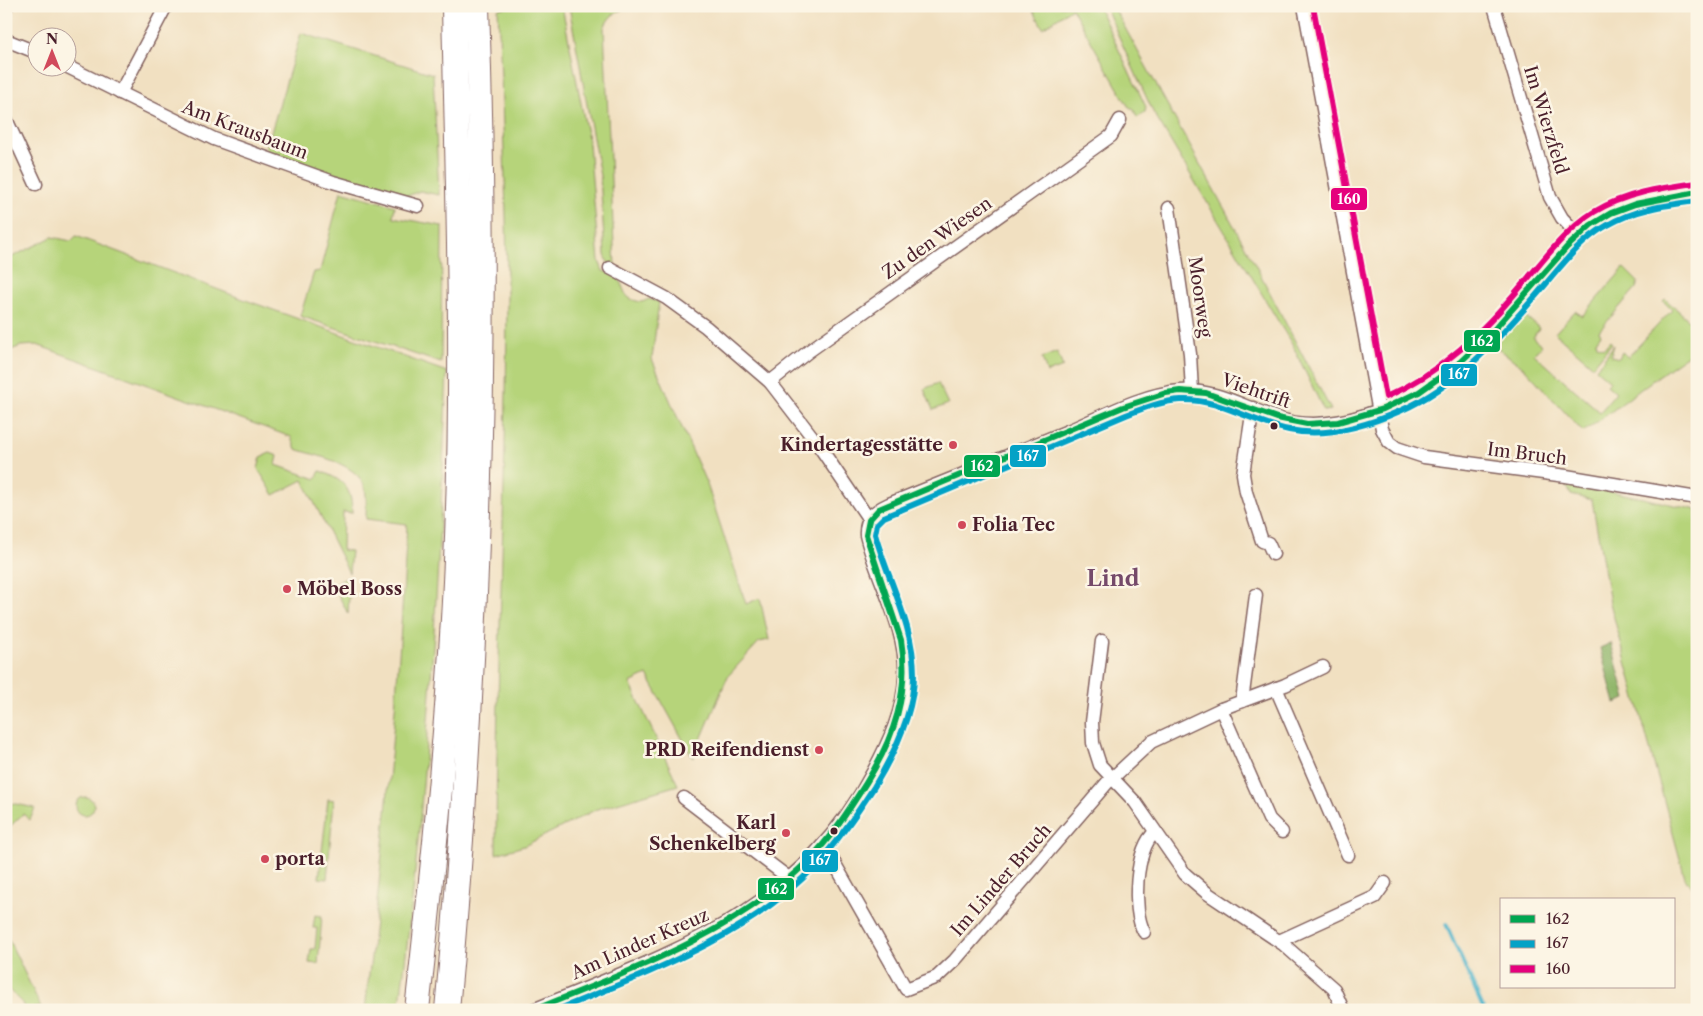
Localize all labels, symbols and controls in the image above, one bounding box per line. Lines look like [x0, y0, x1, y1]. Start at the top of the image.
north arrow [28, 28, 78, 78]
text: N [46, 30, 58, 48]
street label: Im Wierzfeld [1519, 63, 1573, 177]
street label: Am Krausbaum [178, 96, 311, 164]
line badge: 160 [1330, 187, 1368, 211]
text: 160 [1337, 190, 1361, 208]
street label: Zu den Wiesen [878, 192, 996, 284]
street label: Moorweg [1183, 255, 1217, 339]
line badge: 162 [1463, 329, 1501, 353]
text: 162 [1471, 332, 1493, 350]
line badge: 167 [1440, 363, 1478, 387]
text: 167 [1448, 365, 1471, 383]
street label: Viehtrift [1218, 369, 1294, 413]
unlabelled marker [1269, 421, 1279, 431]
place label: Kindertagesstätte [780, 434, 943, 456]
street label: Im Bruch [1486, 438, 1568, 470]
marker: Kindertagesstätte [947, 439, 959, 451]
line badge: 167 [1009, 444, 1047, 468]
text: 167 [1017, 447, 1040, 465]
line badge: 162 [963, 454, 1001, 478]
text: 162 [971, 457, 993, 475]
place label: Folia Tec [972, 514, 1055, 536]
marker: Folia Tec [956, 519, 968, 531]
district label: Lind [1087, 565, 1140, 592]
place label: Möbel Boss [297, 578, 402, 600]
marker: Möbel Boss [281, 583, 293, 595]
place label: PRD Reifendienst [644, 739, 810, 761]
marker: PRD Reifendienst [813, 744, 825, 756]
place label: Karl Schenkelberg [649, 812, 777, 855]
street label: Im Linder Bruch [946, 819, 1056, 941]
unlabelled marker [829, 826, 839, 836]
marker: Karl Schenkelberg [780, 827, 792, 839]
place label: porta [275, 848, 326, 870]
line badge: 167 [801, 849, 839, 873]
text: 167 [809, 851, 832, 869]
marker: porta [259, 853, 271, 865]
line badge: 162 [757, 877, 795, 901]
text: 162 [765, 880, 787, 898]
legend [1500, 898, 1676, 988]
street label: Am Linder Kreuz [567, 904, 712, 985]
text: 162 [1546, 909, 1570, 928]
text: 167 [1546, 933, 1569, 952]
text: 160 [1546, 959, 1571, 978]

